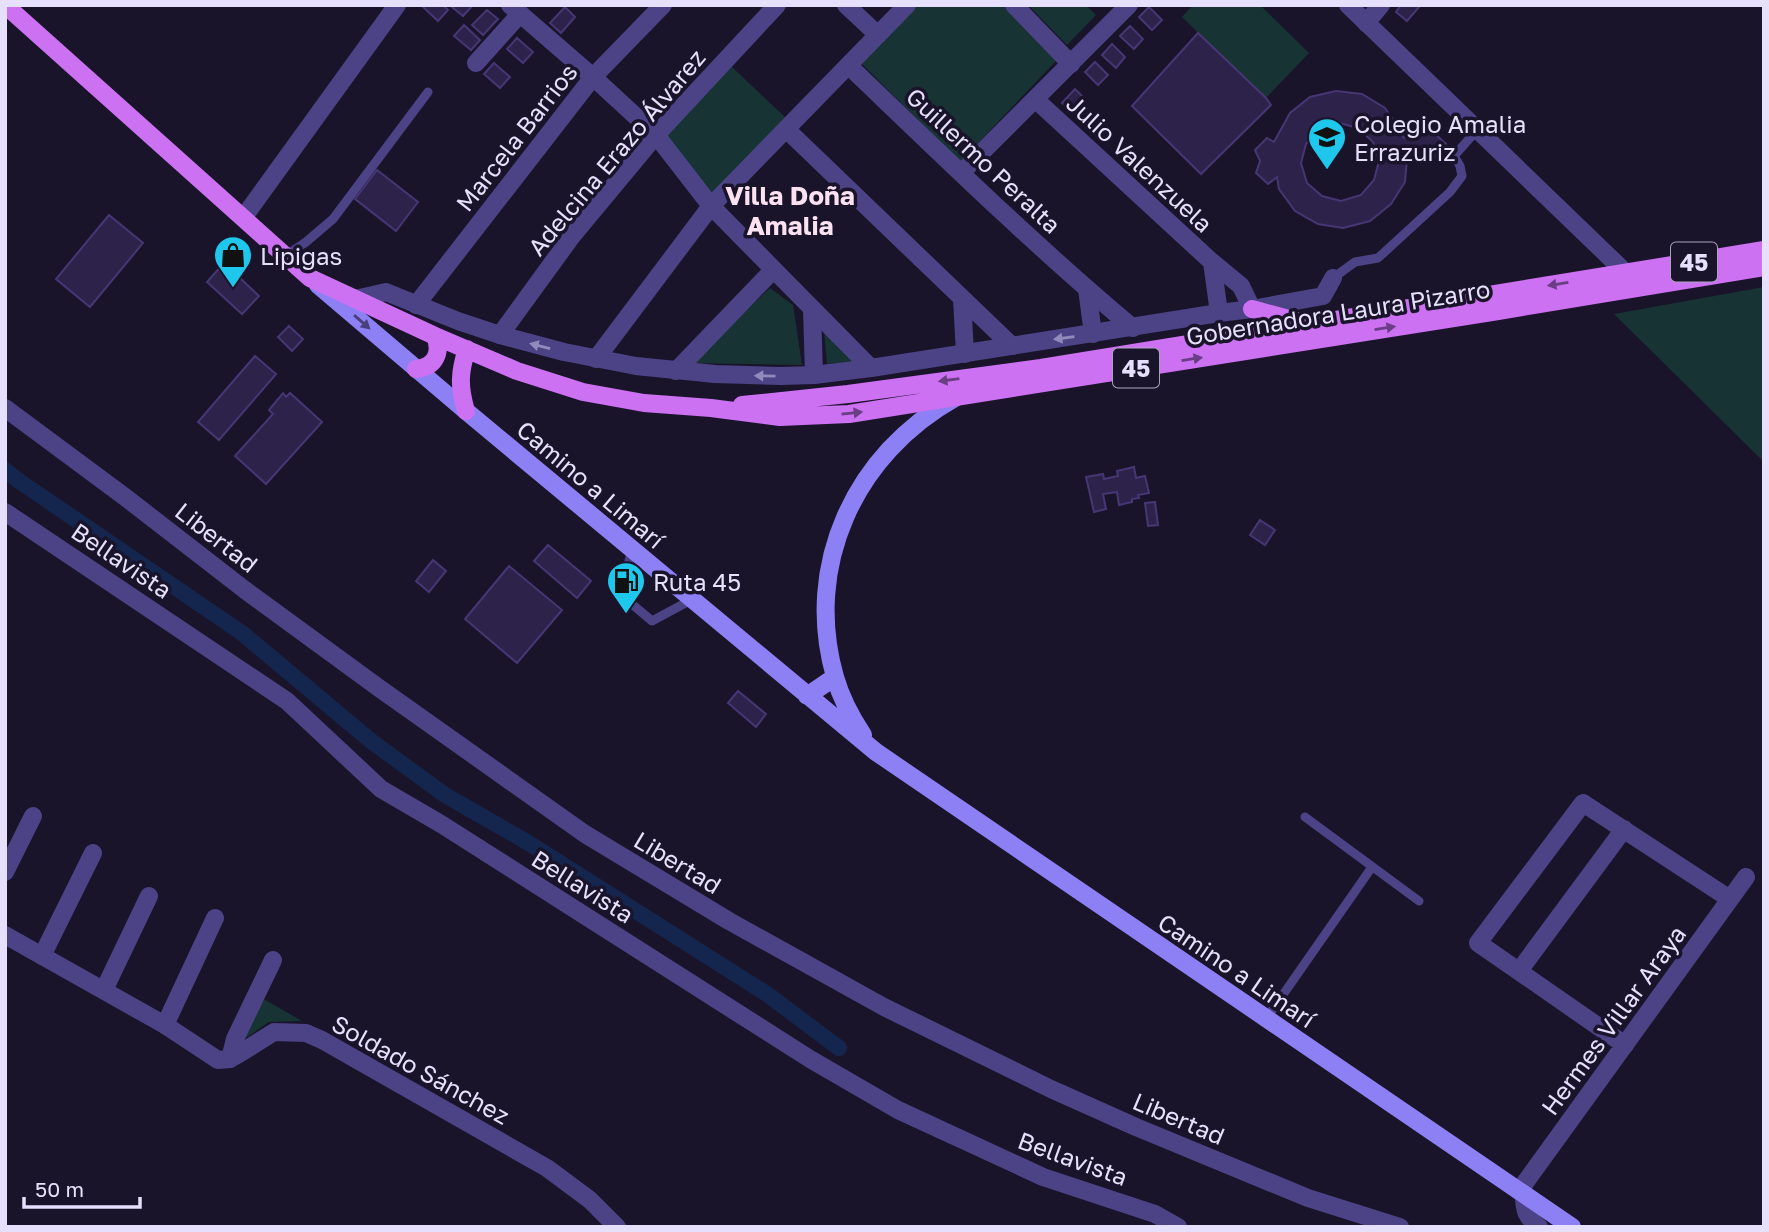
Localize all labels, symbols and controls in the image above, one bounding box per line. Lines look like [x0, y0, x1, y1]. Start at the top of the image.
street label: Adelcina Erazo Álvarez [521, 43, 711, 261]
street label: Marcela Barrios [449, 57, 583, 217]
street label: Guillermo Peralta [901, 81, 1067, 239]
street label: Julio Valenzuela [1061, 88, 1219, 238]
place label: Colegio Amalia Errazuriz [1354, 109, 1526, 166]
school or university icon: Colegio Amalia Errazuriz [1306, 116, 1348, 171]
district label: Villa Doña Amalia [725, 180, 855, 241]
shop icon: Lipigas [212, 234, 254, 289]
place label: Lipigas [260, 241, 342, 270]
road number: 45 [1671, 243, 1717, 282]
street label: Gobernadora Laura Pizarro [1184, 274, 1492, 350]
one-way arrow [1547, 279, 1569, 290]
one-way arrow [353, 314, 371, 330]
one-way arrow [1374, 323, 1396, 334]
one-way arrow [1052, 333, 1074, 344]
one-way arrow [529, 340, 551, 351]
road number: 45 [1113, 348, 1159, 388]
one-way arrow [1181, 353, 1203, 364]
one-way arrow [754, 370, 776, 382]
one-way arrow [938, 375, 960, 386]
one-way arrow [841, 407, 863, 418]
street label: Camino a Limarí [512, 414, 672, 555]
street label: Libertad [170, 496, 264, 578]
street label: Bellavista [67, 516, 177, 604]
fuel station icon: Ruta 45 [605, 560, 647, 615]
place label: Ruta 45 [653, 567, 741, 596]
street label: Libertad [629, 825, 727, 899]
street label: Bellavista [527, 843, 639, 929]
street label: Camino a Limarí [1153, 907, 1322, 1034]
street label: Hermes Villar Araya [1535, 920, 1691, 1120]
street label: Soldado Sánchez [327, 1008, 515, 1130]
street label: Libertad [1129, 1086, 1229, 1150]
street label: Bellavista [1014, 1125, 1132, 1191]
scale bar [24, 1166, 140, 1210]
text: 50 m [35, 1176, 84, 1202]

